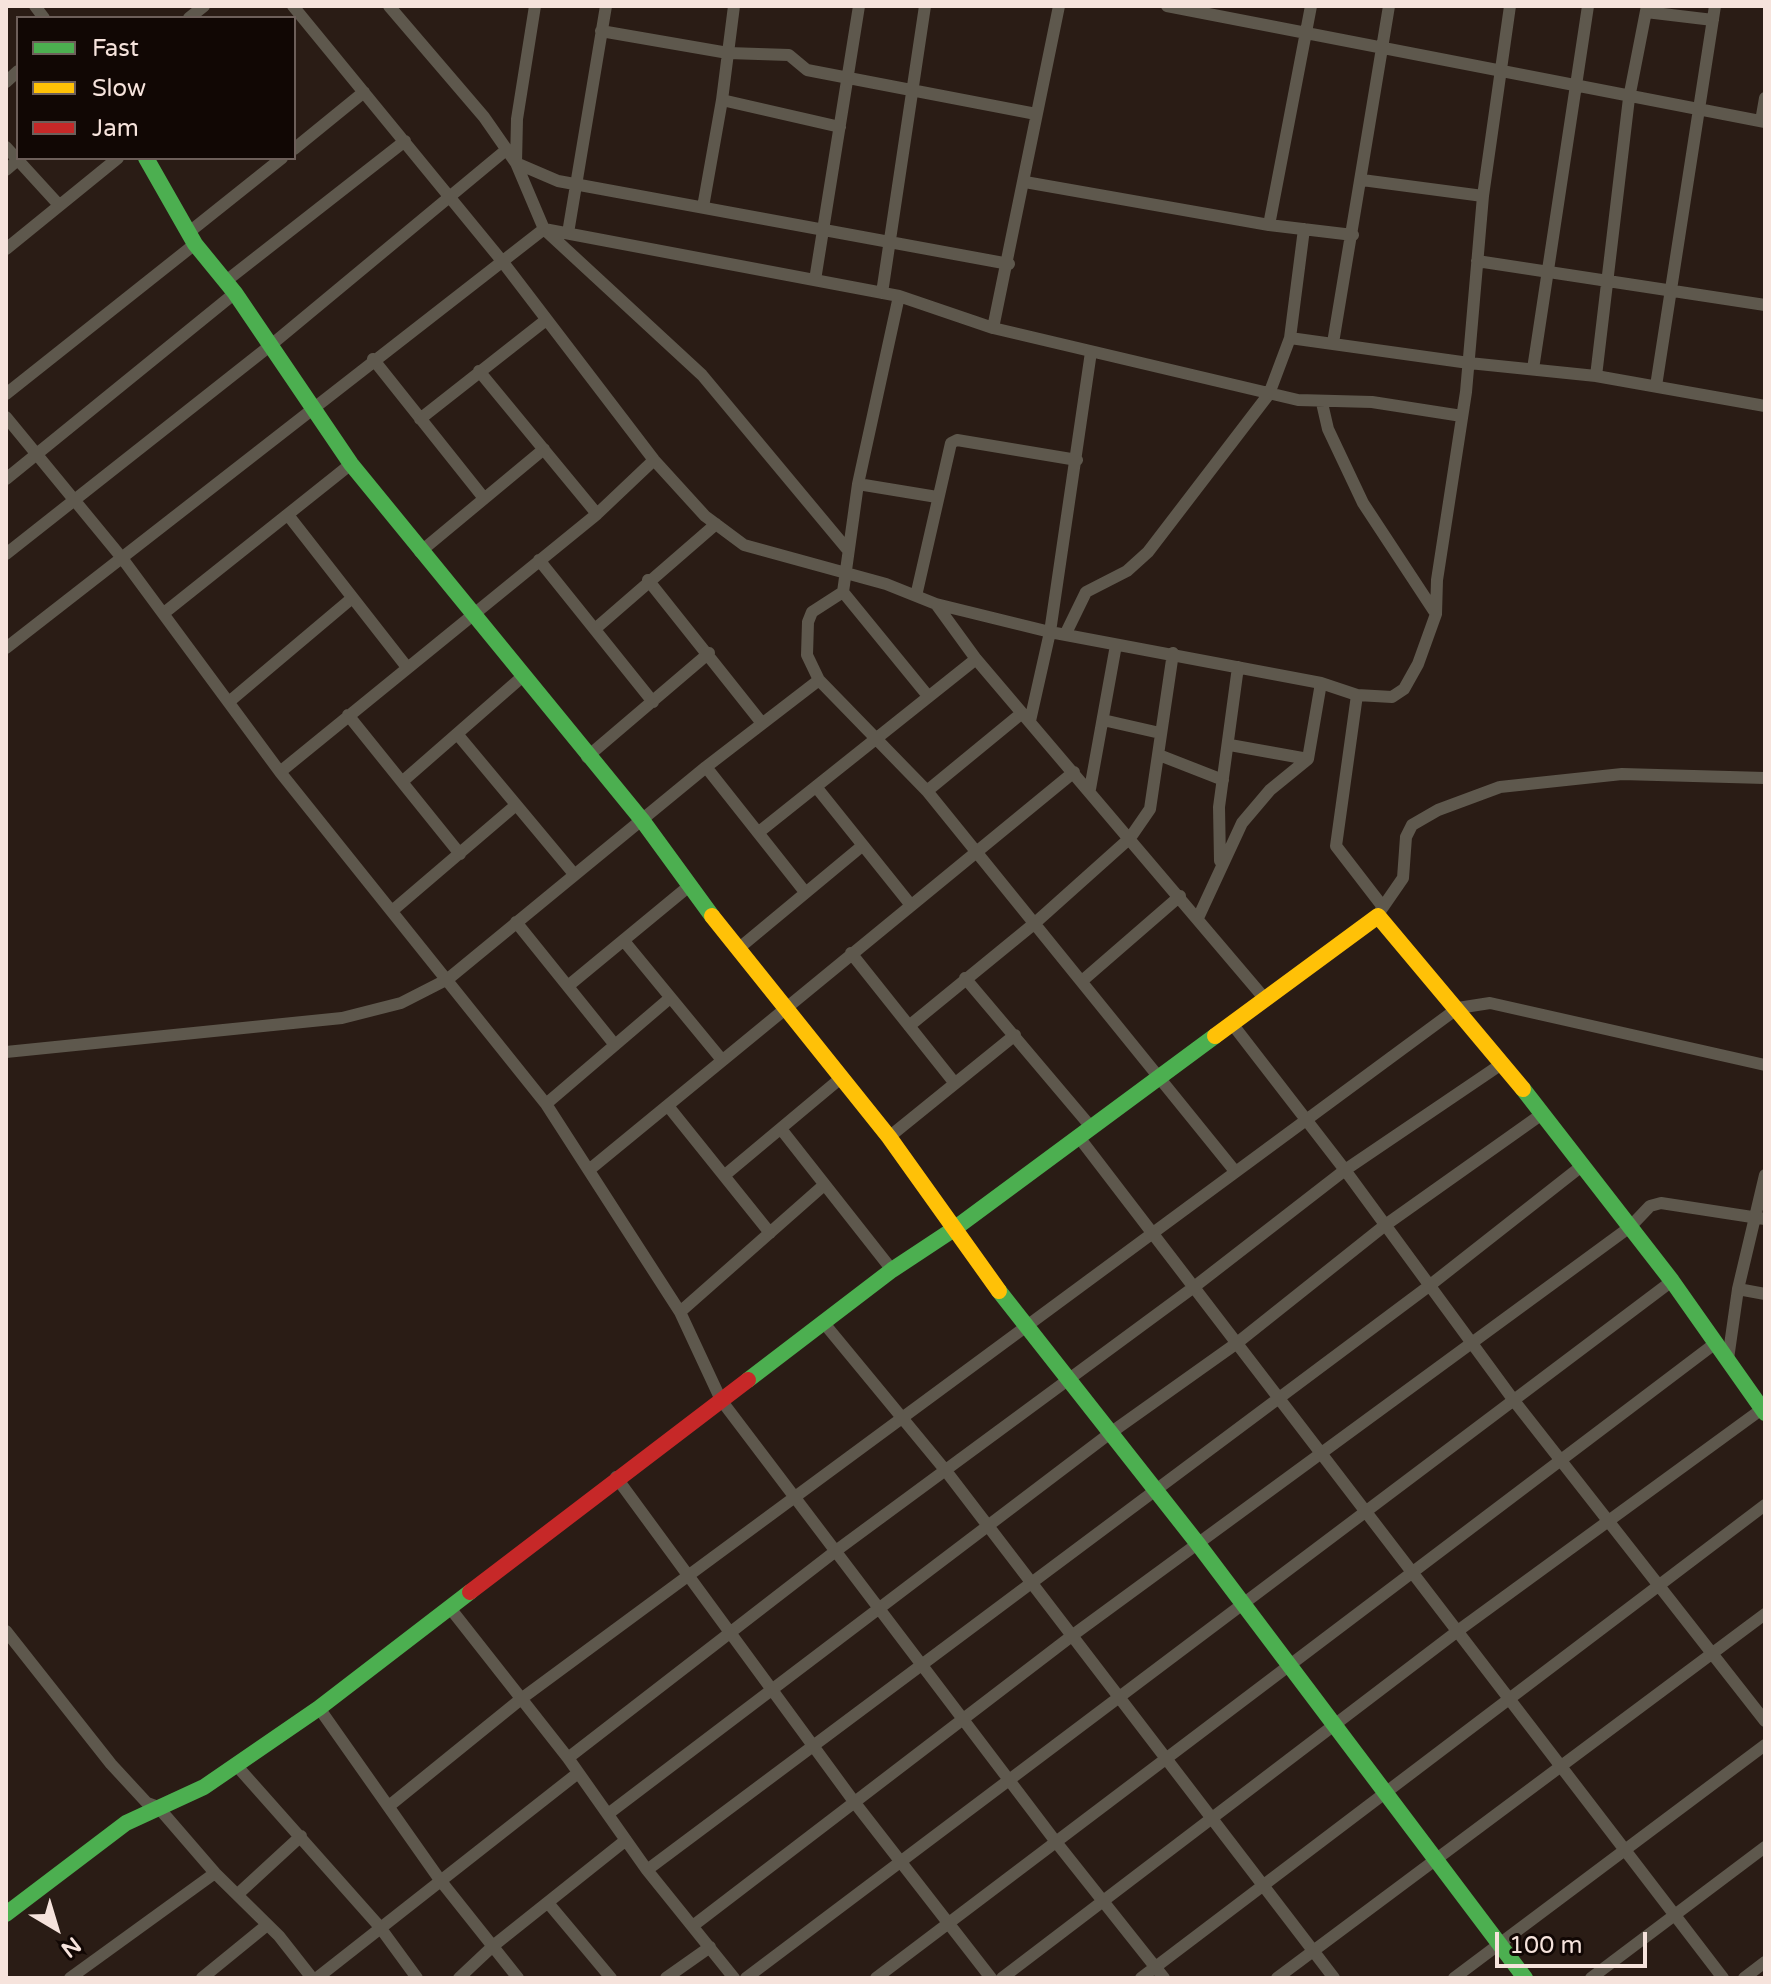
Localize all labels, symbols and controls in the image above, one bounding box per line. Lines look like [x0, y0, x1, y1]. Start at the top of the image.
legend [16, 16, 296, 160]
text: Fast [92, 34, 139, 63]
text: Slow [92, 74, 146, 103]
text: Jam [92, 114, 139, 143]
north arrow [16, 1888, 96, 1968]
scale bar [1499, 1916, 1651, 1966]
text: N [56, 1931, 86, 1963]
text: 100 m [1509, 1931, 1583, 1960]

